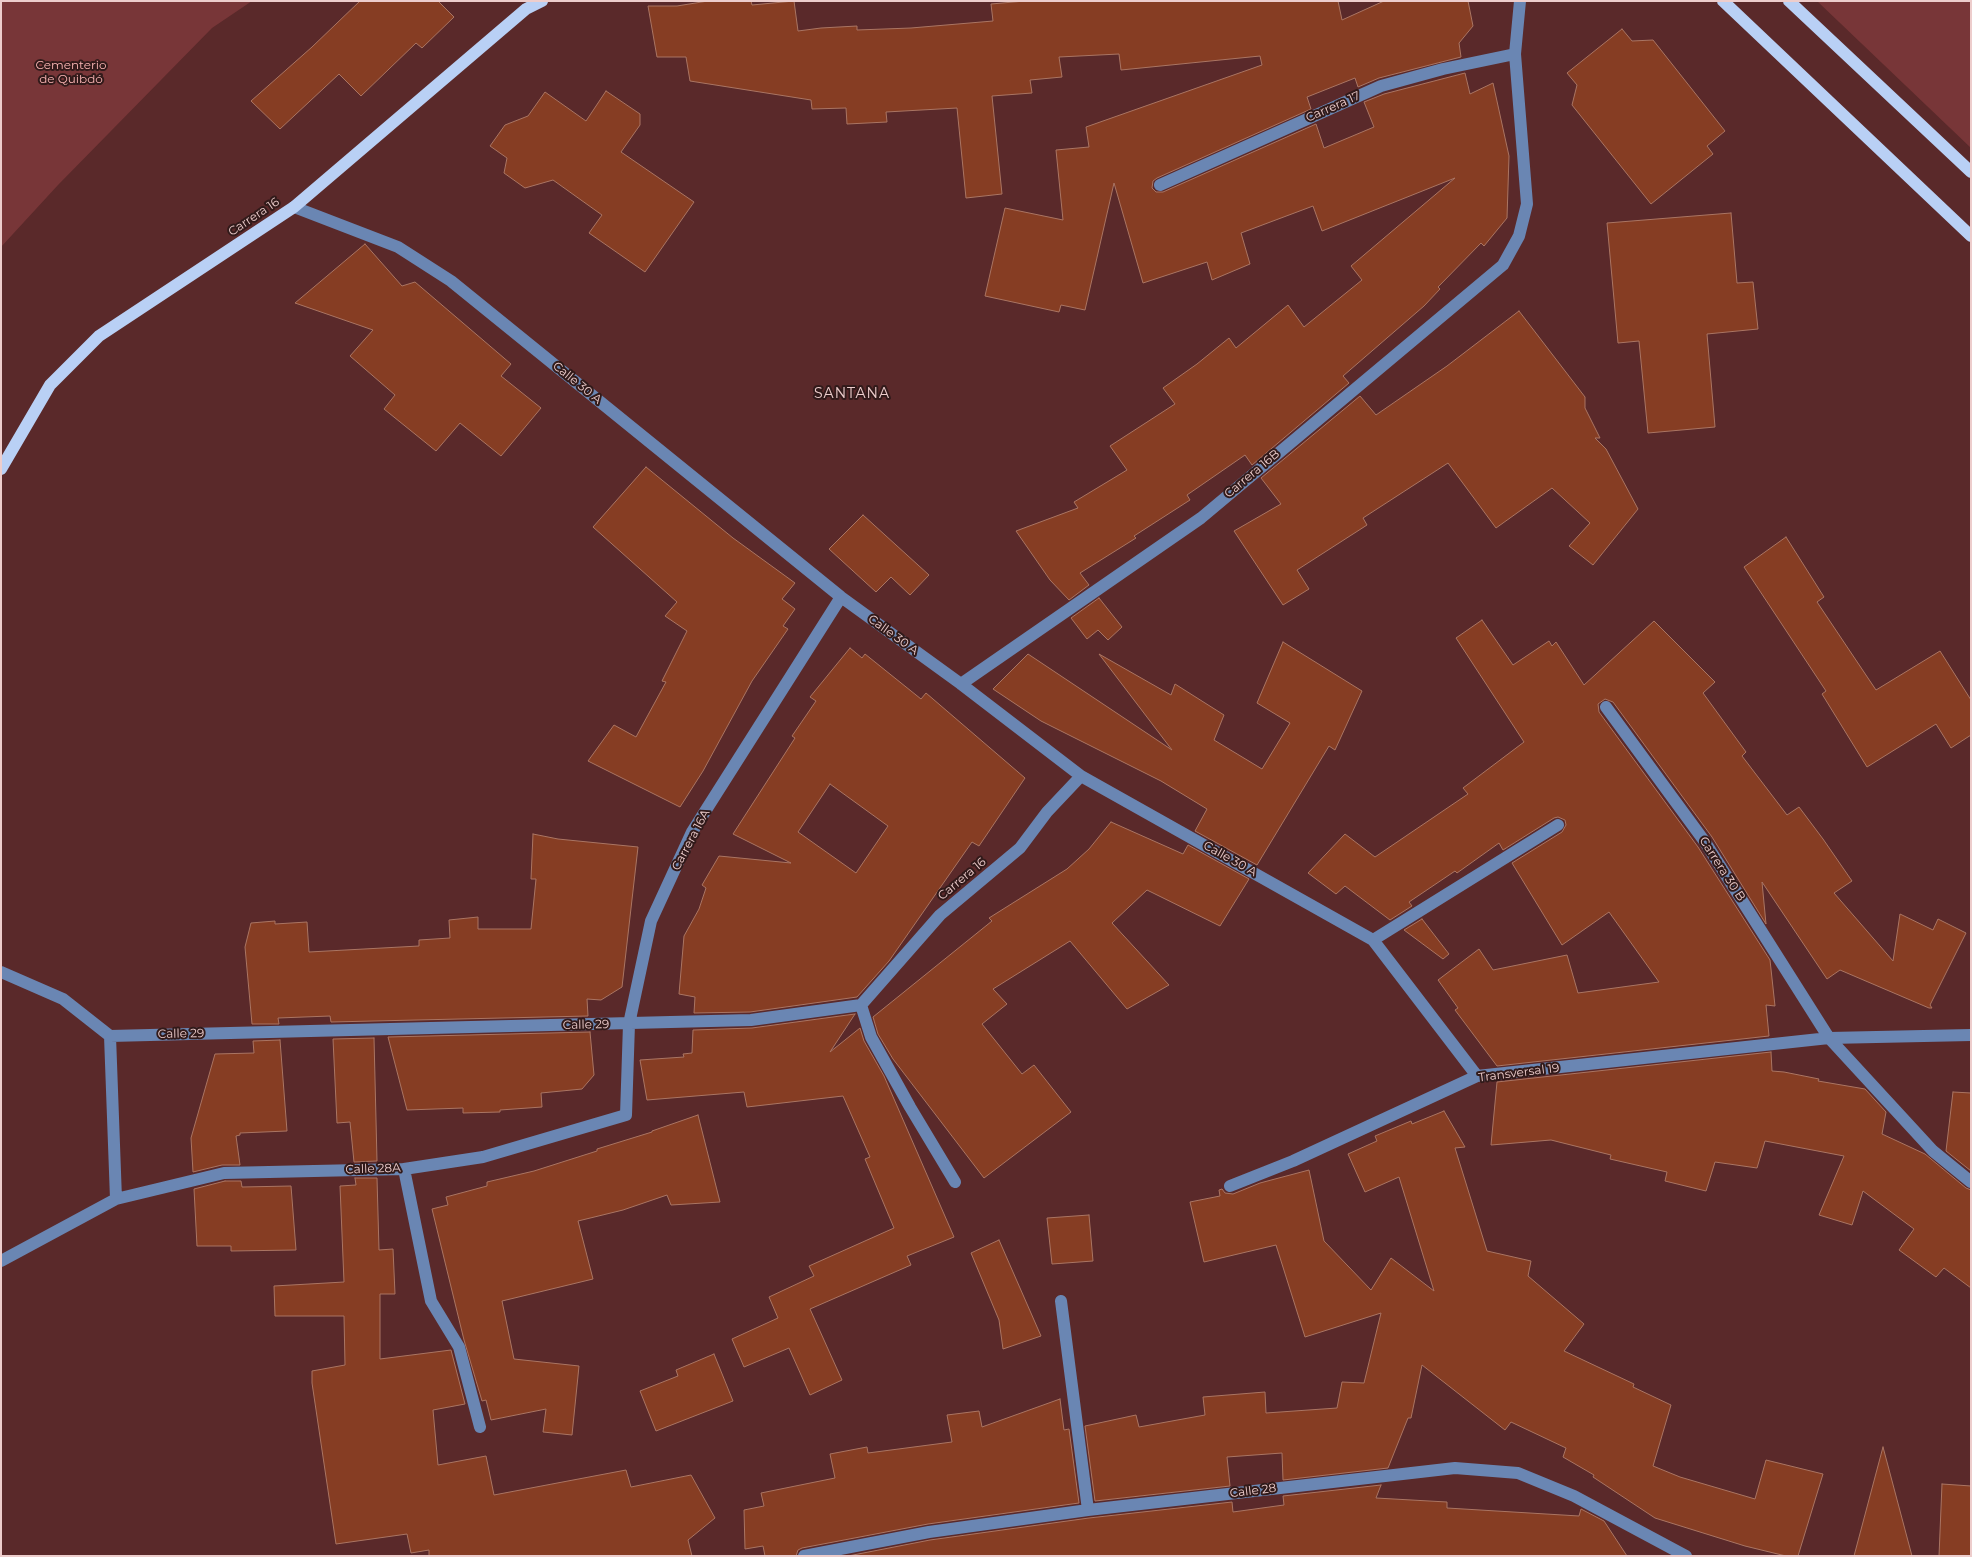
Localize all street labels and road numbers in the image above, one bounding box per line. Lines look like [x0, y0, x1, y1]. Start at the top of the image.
street label: Carrera 17 [1304, 89, 1362, 125]
street label: Carrera 16 [226, 195, 282, 239]
street label: Calle 30 A [550, 359, 604, 407]
street label: Carrera 16B [1222, 447, 1282, 501]
street label: Calle 30 A [865, 612, 921, 658]
street label: Carrera 16A [669, 807, 713, 873]
street label: Carrera 30 B [1696, 834, 1748, 904]
street label: Calle 30 A [1201, 838, 1259, 880]
street label: Carrera 16 [935, 855, 989, 903]
street label: Calle 29 [563, 1017, 609, 1033]
street label: Calle 29 [158, 1026, 204, 1042]
street label: Transversal 19 [1478, 1061, 1560, 1085]
street label: Calle 28A [345, 1161, 401, 1177]
street label: Calle 28 [1229, 1481, 1277, 1501]

